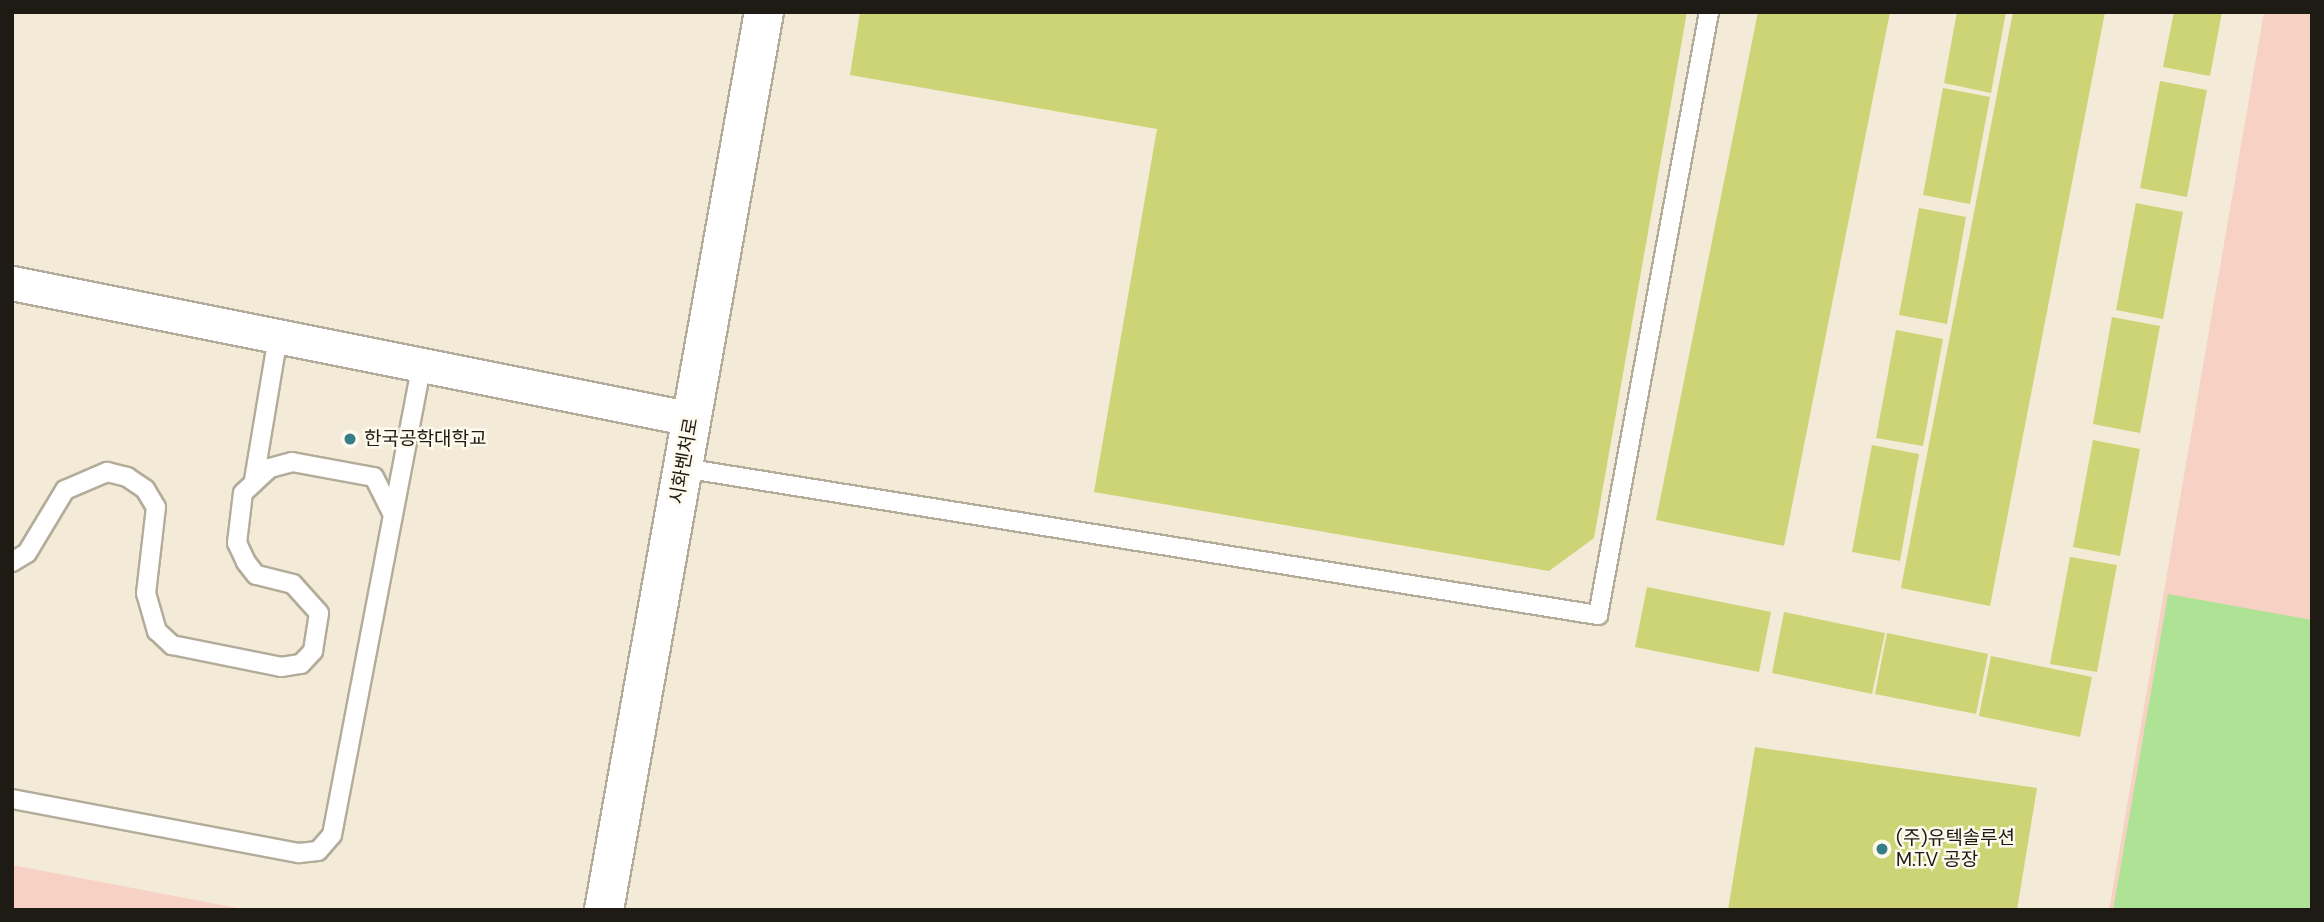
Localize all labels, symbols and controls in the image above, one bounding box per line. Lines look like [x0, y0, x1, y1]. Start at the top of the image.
street label: 시화벤처로 [665, 416, 703, 506]
place label: 한국공학대학교 [364, 428, 486, 450]
marker: 한국공학대학교 [342, 431, 358, 447]
place label: (주)유텍솔루션 M.T.V 공장 [1896, 827, 2015, 871]
marker: (주)유텍솔루션 M.T.V 공장 [1874, 841, 1890, 857]

